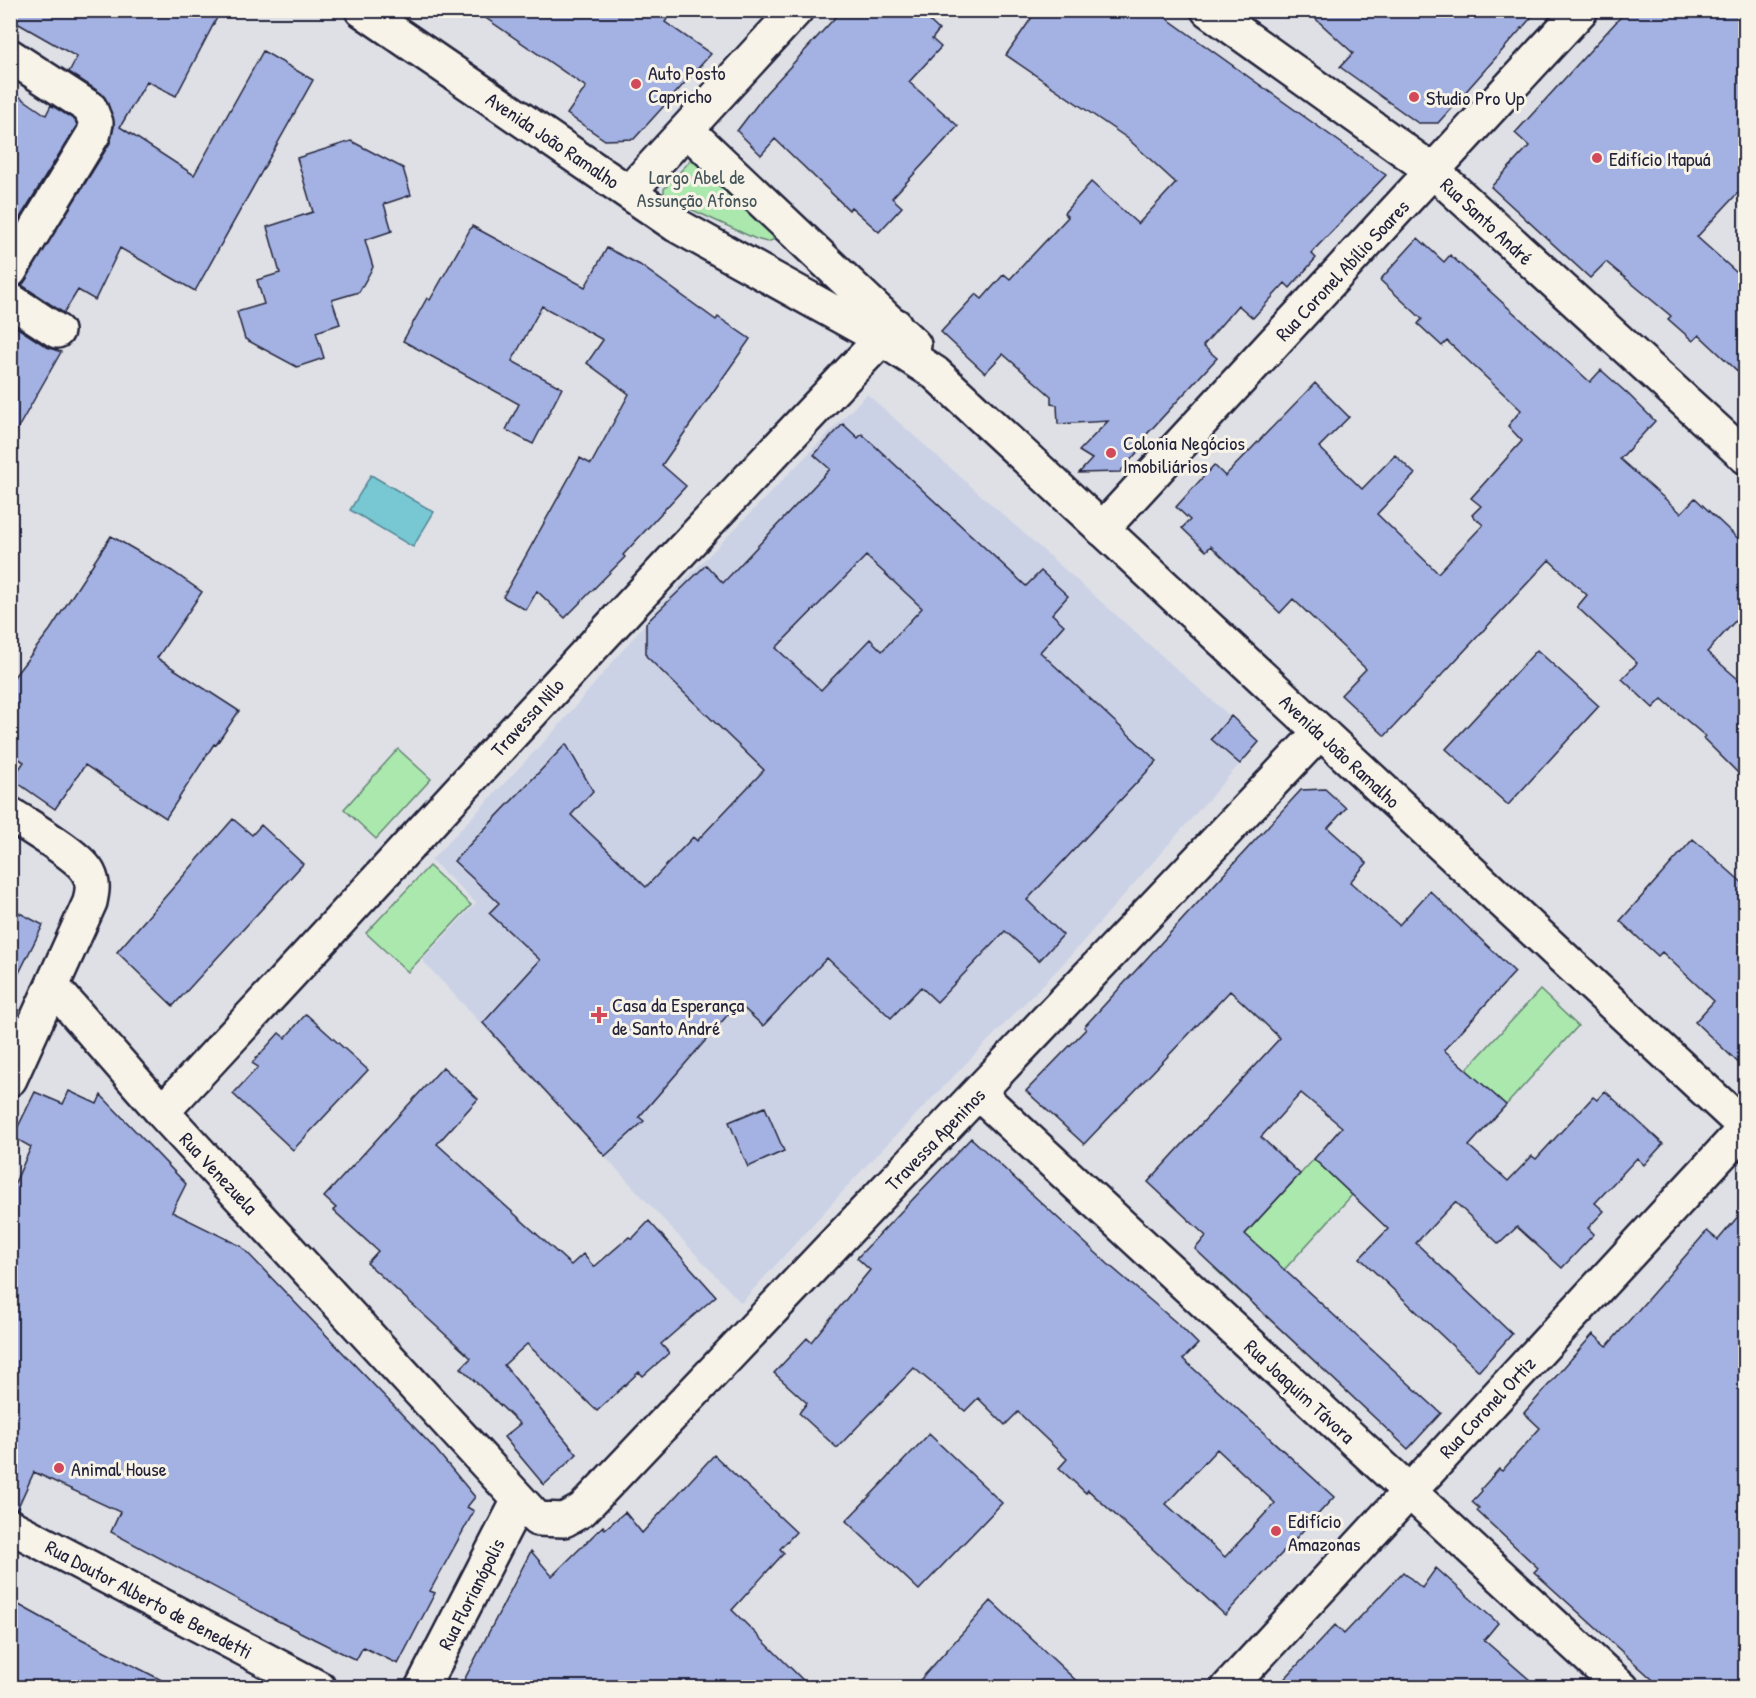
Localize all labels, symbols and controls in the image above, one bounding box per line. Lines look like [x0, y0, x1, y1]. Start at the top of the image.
place label: Auto Posto Capricho [648, 59, 726, 109]
marker: Auto Posto Capricho [629, 77, 643, 91]
place label: Studio Pro Up [1426, 84, 1525, 111]
street label: Avenida João Ramalho [481, 85, 625, 195]
marker: Studio Pro Up [1407, 90, 1421, 104]
place label: Edifício Itapuá [1609, 145, 1711, 172]
marker: Edifício Itapuá [1590, 151, 1604, 165]
park label: Largo Abel de Assunção Afonso [637, 163, 757, 213]
street label: Rua Santo André [1435, 171, 1539, 271]
street label: Rua Coronel Abílio Soares [1269, 193, 1415, 347]
place label: Colonia Negócios Imobiliários [1123, 429, 1245, 479]
marker: Colonia Negócios Imobiliários [1104, 446, 1118, 460]
street label: Travessa Nilo [484, 672, 570, 762]
street label: Avenida João Ramalho [1274, 688, 1406, 814]
place label: Casa da Esperança de Santo André [612, 991, 745, 1041]
marker: Casa da Esperança de Santo André [590, 1006, 608, 1024]
street label: Travessa Apeninos [879, 1081, 991, 1196]
street label: Rua Venezuela [174, 1126, 264, 1220]
street label: Rua Joaquim Távora [1239, 1333, 1361, 1449]
street label: Rua Coronel Ortiz [1433, 1350, 1541, 1464]
place label: Animal House [71, 1455, 167, 1482]
marker: Animal House [52, 1461, 66, 1475]
place label: Edifício Amazonas [1288, 1507, 1361, 1557]
marker: Edifício Amazonas [1269, 1524, 1283, 1538]
street label: Rua Doutor Alberto de Benedetti [41, 1533, 257, 1665]
street label: Rua Florianópolis [431, 1533, 511, 1654]

